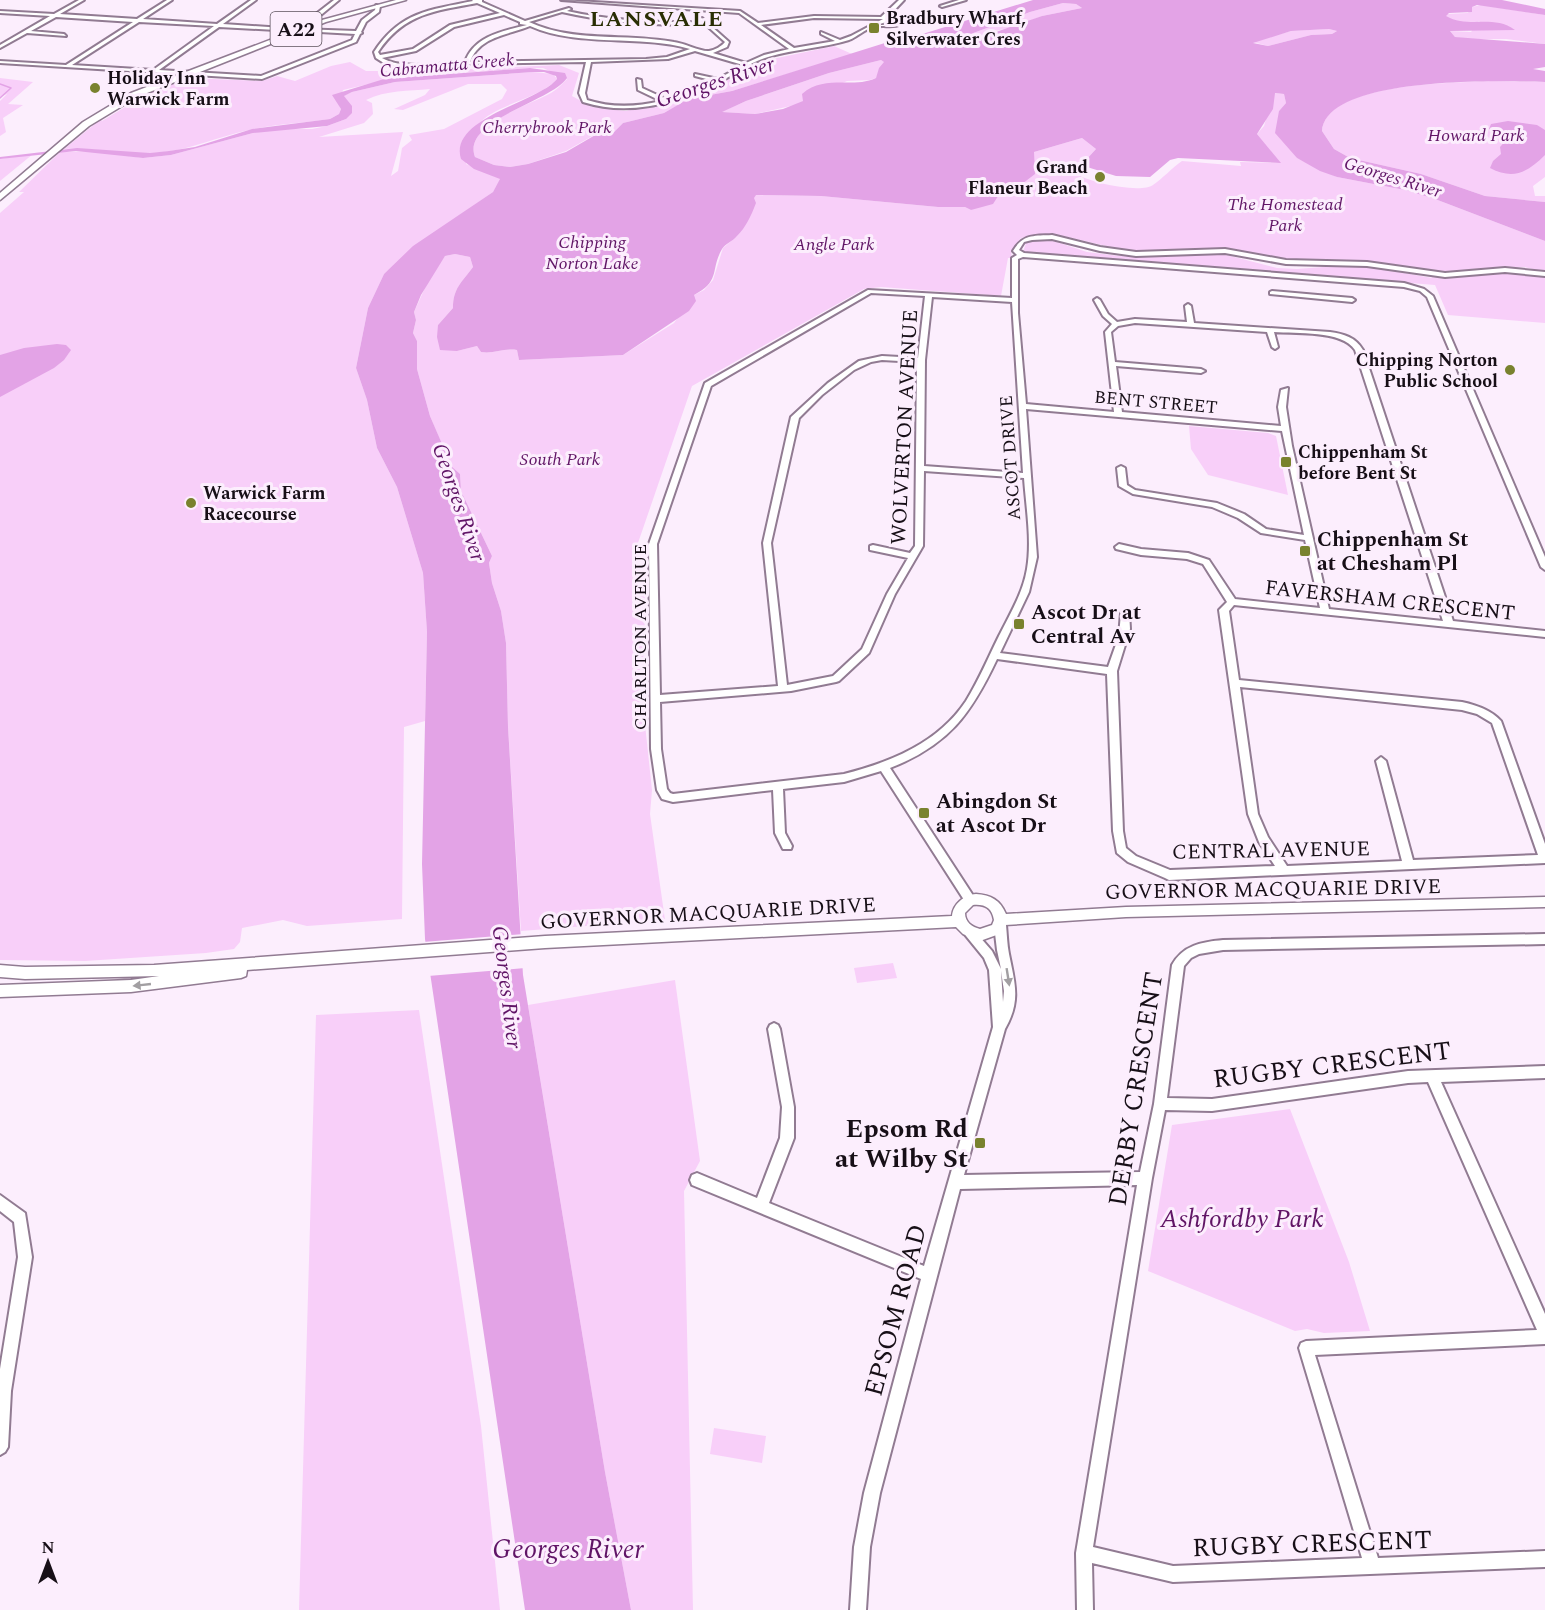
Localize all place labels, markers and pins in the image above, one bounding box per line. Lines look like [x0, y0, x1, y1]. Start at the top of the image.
place label: Bradbury Wharf, Silverwater Cres [886, 5, 1026, 53]
marker: Bradbury Wharf, Silverwater Cres [867, 21, 881, 35]
place label: Holiday Inn Warwick Farm [107, 65, 229, 113]
marker: Holiday Inn Warwick Farm [88, 81, 102, 95]
place label: Grand Flaneur Beach [968, 154, 1089, 202]
marker: Grand Flaneur Beach [1093, 170, 1107, 184]
place label: Chipping Norton Public School [1356, 347, 1498, 395]
marker: Chipping Norton Public School [1503, 363, 1517, 377]
place label: Chippenham St before Bent St [1298, 439, 1428, 487]
marker: Chippenham St before Bent St [1279, 455, 1293, 469]
place label: Warwick Farm Racecourse [203, 480, 325, 528]
marker: Warwick Farm Racecourse [184, 496, 198, 510]
place label: Chippenham St at Chesham Pl [1317, 524, 1468, 580]
marker: Chippenham St at Chesham Pl [1298, 544, 1312, 558]
place label: Ascot Dr at Central Av [1031, 597, 1141, 653]
marker: Ascot Dr at Central Av [1012, 617, 1026, 631]
place label: Abingdon St at Ascot Dr [936, 786, 1057, 842]
marker: Abingdon St at Ascot Dr [917, 806, 931, 820]
place label: Epsom Rd at Wilby St [835, 1109, 968, 1179]
marker: Epsom Rd at Wilby St [973, 1136, 987, 1150]

